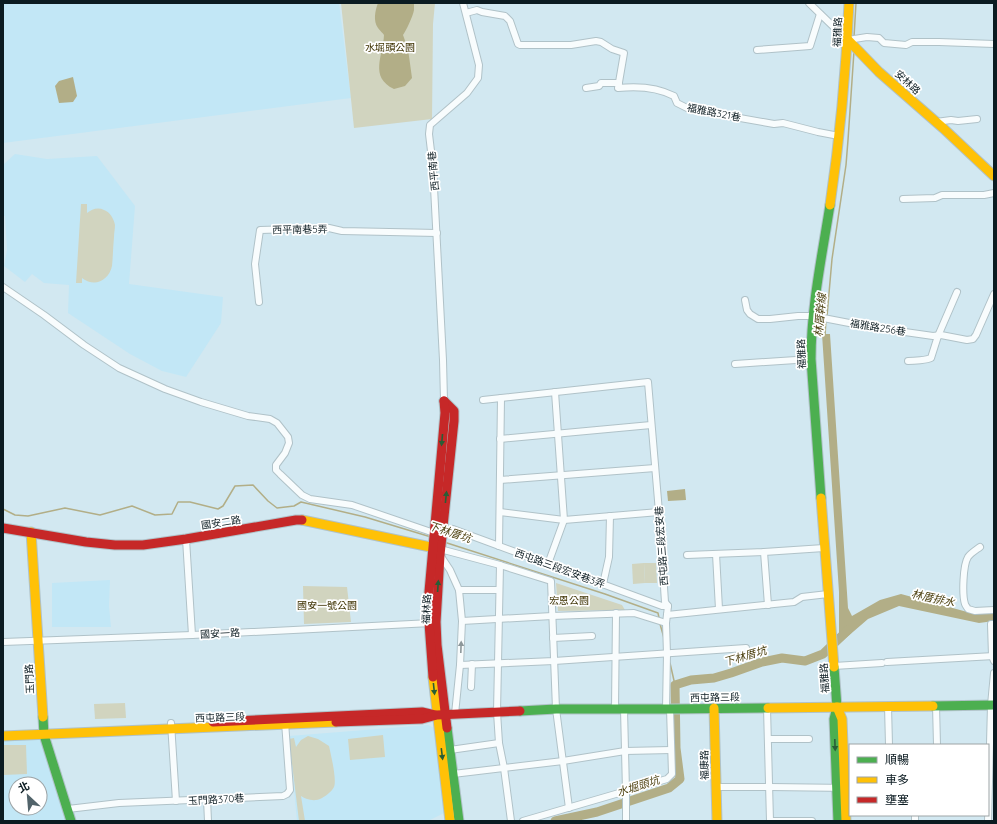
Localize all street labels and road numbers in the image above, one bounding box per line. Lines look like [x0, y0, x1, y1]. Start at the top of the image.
street label: 福雅路 [830, 17, 845, 47]
street label: 安林路 [892, 67, 923, 97]
street label: 福雅路321巷 [686, 101, 742, 124]
street label: 西平南巷 [425, 150, 442, 191]
street label: 西平南巷5弄 [272, 223, 328, 236]
street label: 福雅路256巷 [849, 317, 907, 338]
street label: 福雅路 [794, 339, 809, 369]
street label: 西屯路三段宏安巷 [652, 506, 671, 586]
street label: 國安二路 [200, 513, 242, 532]
street label: 西屯路三段宏安巷3弄 [513, 546, 607, 591]
street label: 福林路 [419, 594, 434, 624]
street label: 國安一路 [200, 626, 240, 641]
street label: 福雅路 [817, 663, 832, 693]
street label: 玉門路 [22, 664, 37, 694]
street label: 西屯路三段 [690, 691, 740, 704]
street label: 西屯路三段 [195, 710, 245, 725]
street label: 福康路 [698, 750, 711, 780]
street label: 玉門路370巷 [188, 792, 244, 807]

